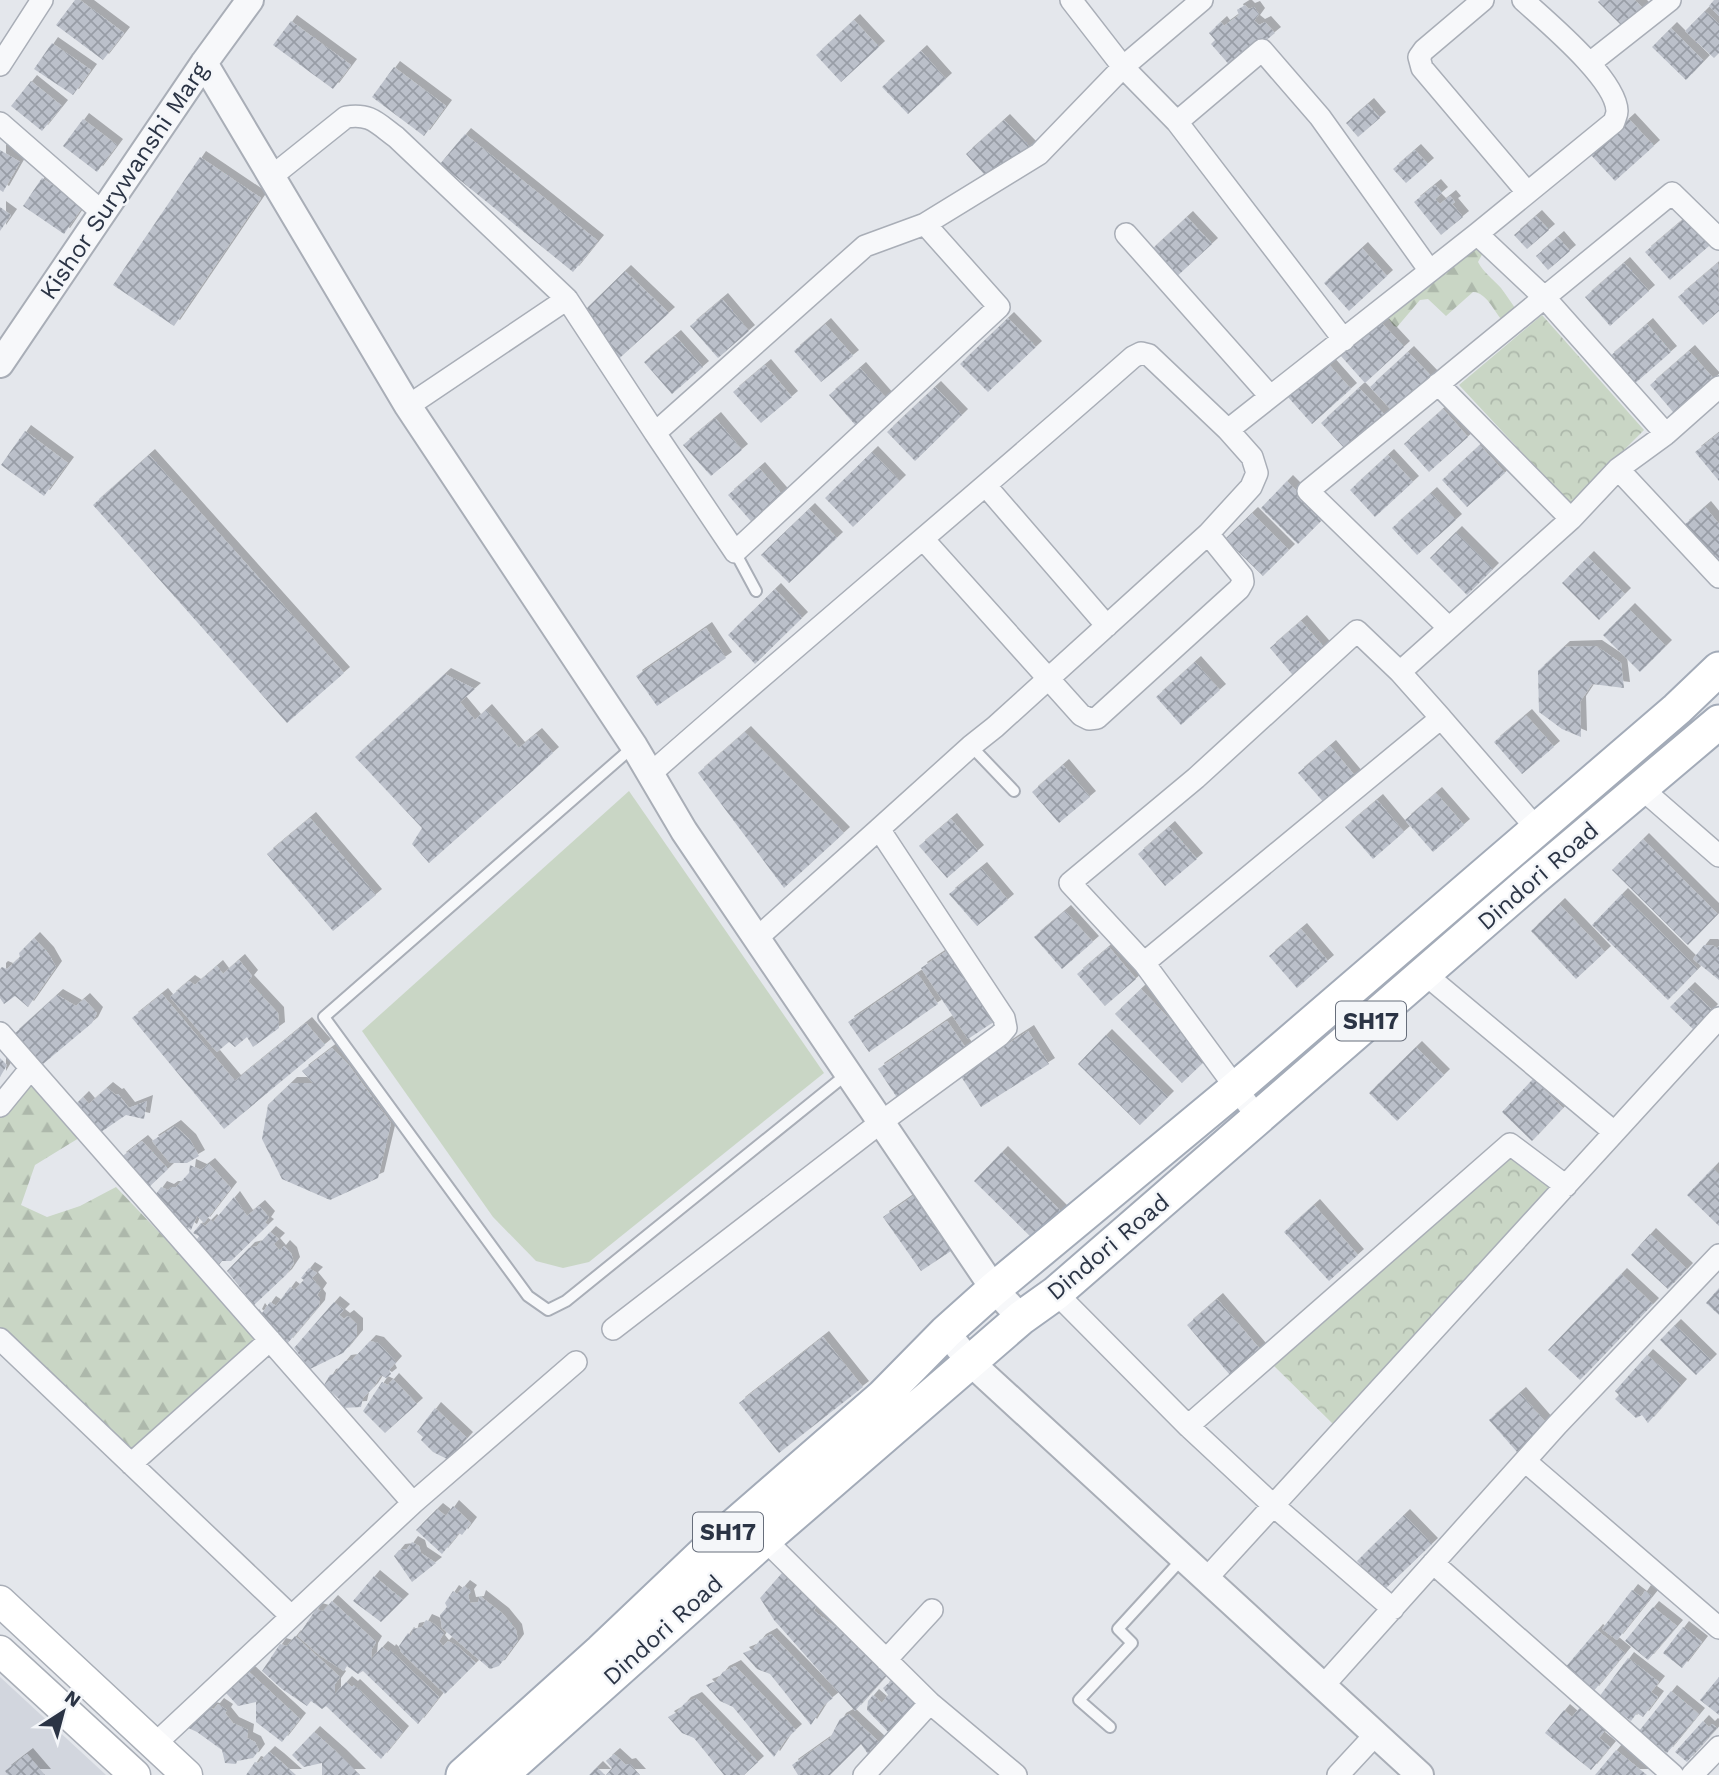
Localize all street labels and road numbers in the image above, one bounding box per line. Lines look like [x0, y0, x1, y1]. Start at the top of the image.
street label: Kishor Surywanshi Marg [34, 57, 214, 305]
street label: Dindori Road [1472, 816, 1604, 936]
road number: SH17 [1336, 1002, 1406, 1040]
street label: Dindori Road [1041, 1188, 1175, 1306]
road number: SH17 [693, 1512, 763, 1552]
street label: Dindori Road [598, 1569, 728, 1691]

